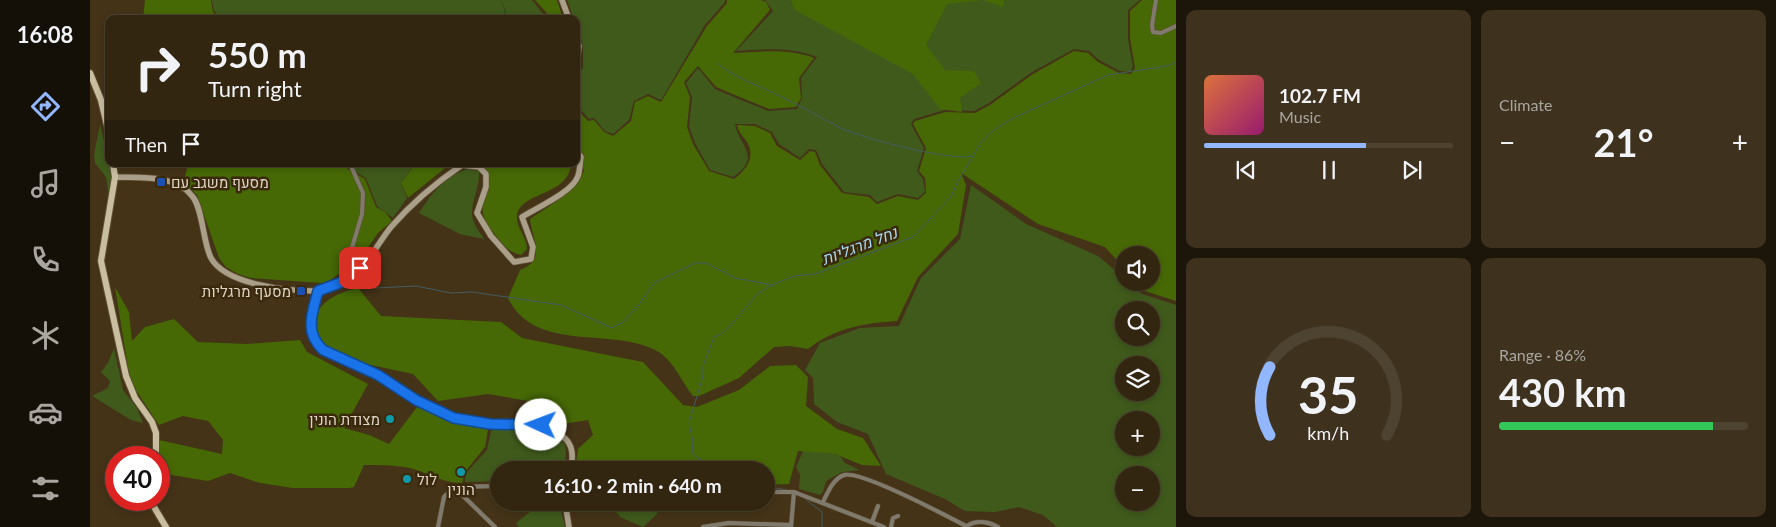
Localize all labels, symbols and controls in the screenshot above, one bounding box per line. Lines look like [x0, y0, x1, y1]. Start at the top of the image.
text: 16:08 [17, 21, 73, 48]
text: 550 m [208, 33, 307, 75]
icon: right [125, 35, 190, 100]
text: Turn right [208, 75, 302, 102]
text: 102.7 FM [1279, 84, 1361, 107]
icon: directions [28, 89, 63, 124]
text: Climate [1499, 95, 1552, 114]
text: Music [1279, 107, 1321, 126]
text: 21° [1594, 119, 1653, 165]
text: − [1499, 125, 1515, 159]
text: + [1732, 125, 1748, 159]
icon: arrive [177, 130, 205, 158]
text: Then [125, 133, 167, 156]
icon: previous [1232, 156, 1260, 184]
icon: pause [1315, 156, 1343, 184]
icon: next [1398, 156, 1426, 184]
icon: music [28, 166, 63, 201]
place label: מסעף משגב עם [171, 173, 269, 191]
marker: מסעף משגב עם [155, 176, 167, 188]
water label: נחל מרגליות [819, 221, 901, 268]
icon: phone [28, 242, 63, 277]
map controls [1115, 246, 1160, 511]
button: sound [1115, 246, 1160, 291]
pin [339, 247, 381, 289]
icon: arrive [346, 254, 374, 282]
place label: מסעף מרגליות [202, 282, 291, 300]
marker: מסעף מרגליות [295, 285, 307, 297]
button: search [1115, 301, 1160, 346]
icon: climate [28, 318, 63, 353]
text: Range · 86% [1499, 345, 1586, 364]
button: layers [1115, 356, 1160, 401]
text: 35 [1298, 363, 1359, 425]
text: 430 km [1499, 369, 1627, 415]
icon: car [28, 395, 63, 430]
position arrow [514, 398, 566, 450]
place label: מצודת הונין [309, 410, 380, 428]
button: + [1115, 411, 1160, 456]
marker: מצודת הונין [384, 413, 396, 425]
text: km/h [1308, 422, 1349, 444]
speed limit sign: 40 [105, 446, 170, 511]
marker: הונין [455, 466, 467, 478]
button: − [1115, 466, 1160, 511]
place label: לול [417, 470, 437, 488]
icon: filters [28, 471, 63, 506]
marker: לול [401, 473, 413, 485]
text: 16:10 · 2 min · 640 m [543, 474, 722, 497]
place label: הונין [447, 480, 475, 498]

